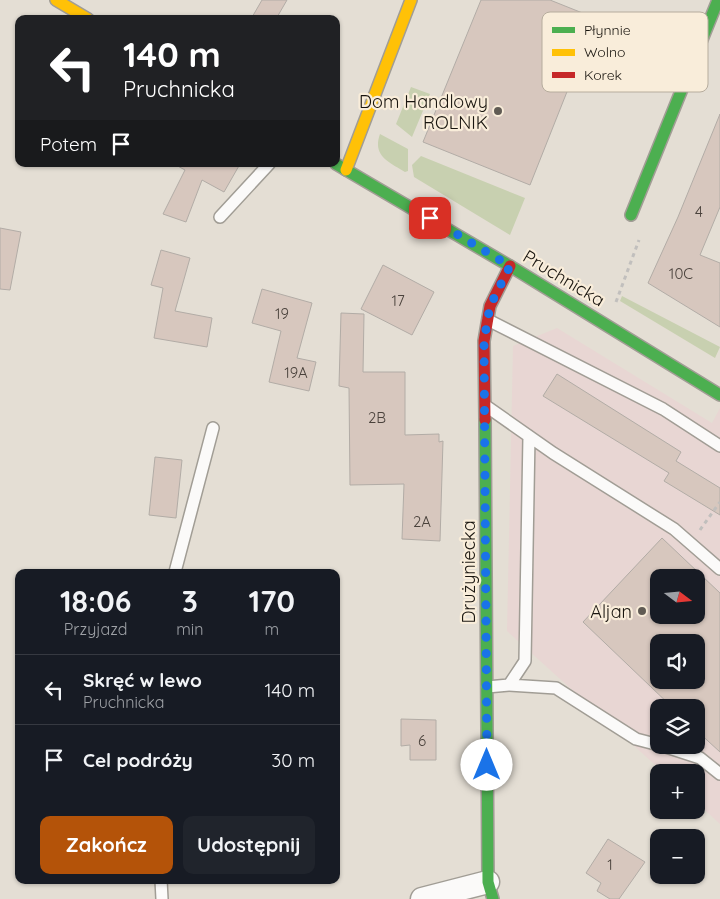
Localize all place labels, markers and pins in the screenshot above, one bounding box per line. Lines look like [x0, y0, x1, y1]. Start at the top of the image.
place label: Dom Handlowy ROLNIK [359, 90, 488, 134]
marker: Dom Handlowy ROLNIK [492, 105, 504, 117]
pin [409, 197, 451, 239]
place label: Aljan [590, 600, 632, 623]
marker: Aljan [636, 605, 648, 617]

